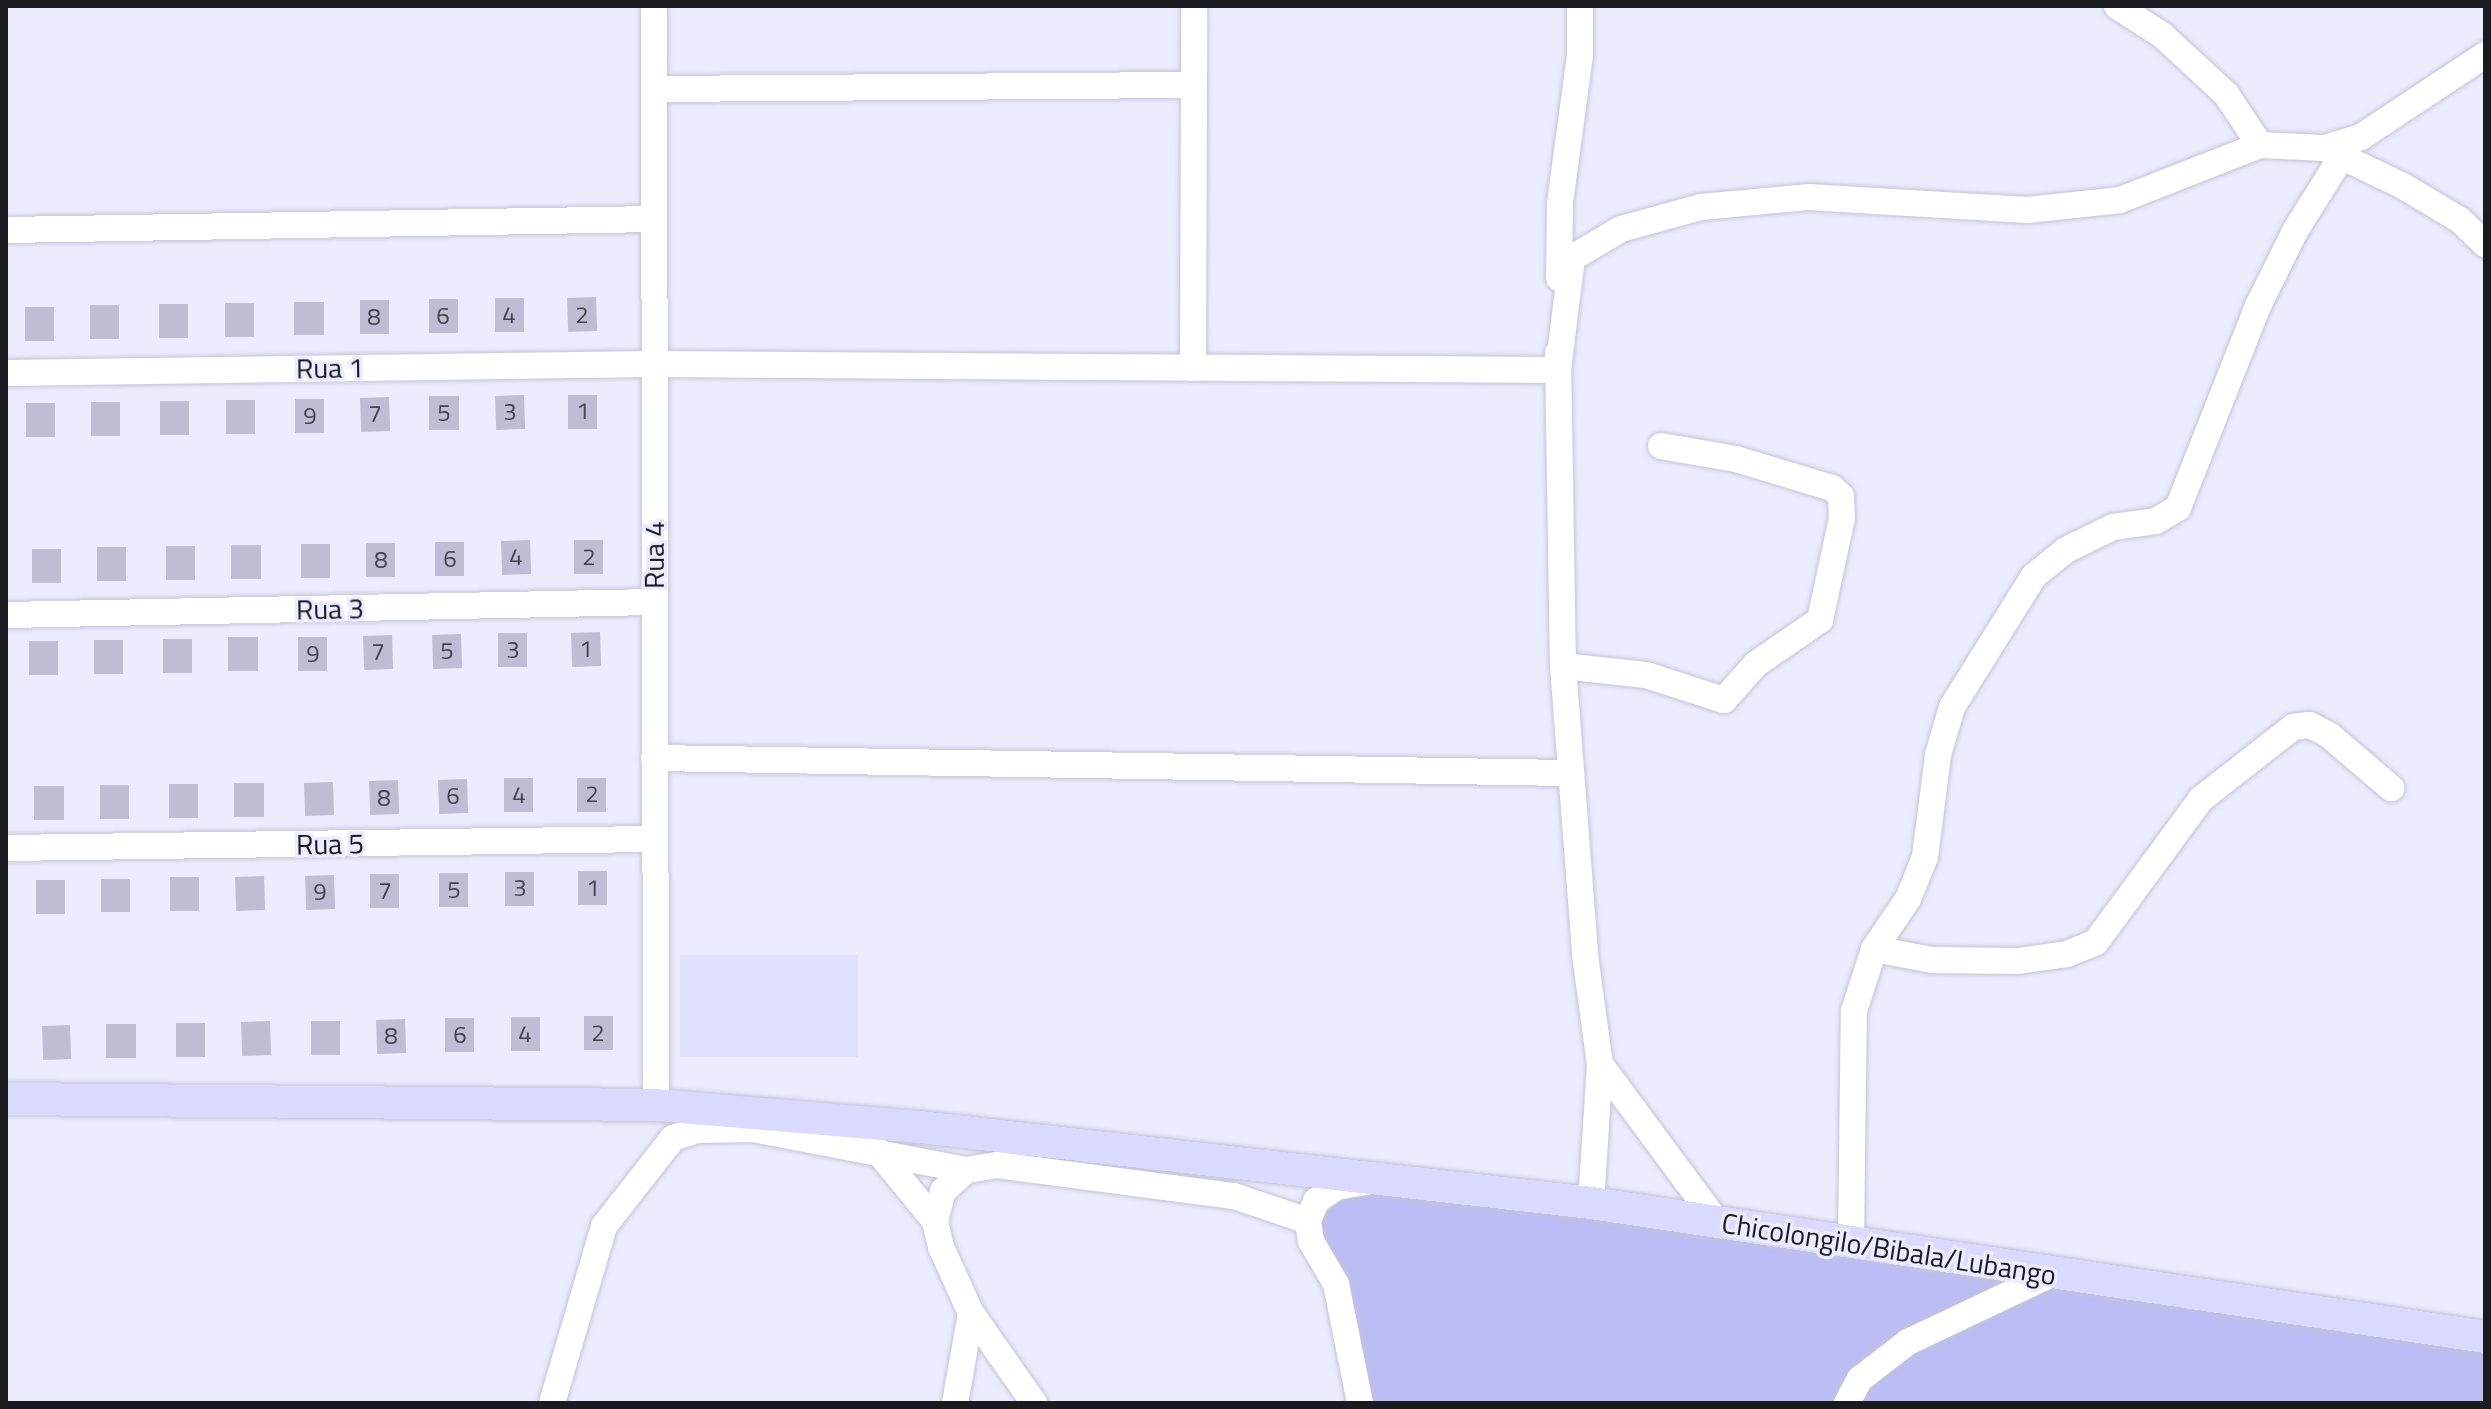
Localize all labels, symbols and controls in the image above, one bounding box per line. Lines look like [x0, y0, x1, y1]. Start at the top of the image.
house number: 4 [502, 301, 516, 329]
house number: 2 [575, 301, 589, 329]
house number: 6 [436, 302, 450, 330]
house number: 8 [367, 303, 381, 331]
street label: Rua 1 [296, 351, 364, 385]
house number: 1 [576, 397, 590, 425]
house number: 3 [503, 398, 517, 426]
house number: 5 [437, 399, 451, 427]
house number: 7 [368, 400, 382, 428]
house number: 9 [303, 402, 317, 430]
street label: Rua 4 [637, 521, 671, 589]
house number: 4 [509, 543, 523, 571]
house number: 2 [582, 543, 596, 571]
house number: 6 [443, 545, 457, 573]
house number: 8 [374, 546, 388, 574]
street label: Rua 3 [296, 592, 364, 626]
house number: 1 [579, 635, 593, 663]
house number: 3 [506, 636, 520, 664]
house number: 5 [440, 637, 454, 665]
house number: 7 [371, 638, 385, 666]
house number: 9 [306, 640, 320, 668]
house number: 2 [585, 780, 599, 808]
house number: 4 [512, 781, 526, 809]
house number: 6 [446, 782, 460, 810]
house number: 8 [377, 784, 391, 812]
street label: Rua 5 [296, 827, 364, 861]
house number: 3 [513, 874, 527, 902]
house number: 1 [586, 874, 600, 902]
house number: 5 [447, 876, 461, 904]
house number: 7 [378, 877, 392, 905]
house number: 9 [313, 878, 327, 906]
house number: 2 [591, 1019, 605, 1047]
house number: 4 [518, 1020, 532, 1048]
house number: 6 [453, 1021, 467, 1049]
house number: 8 [384, 1022, 398, 1050]
street label: Chicolongilo/Bibala/Lubango [1719, 1206, 2059, 1292]

